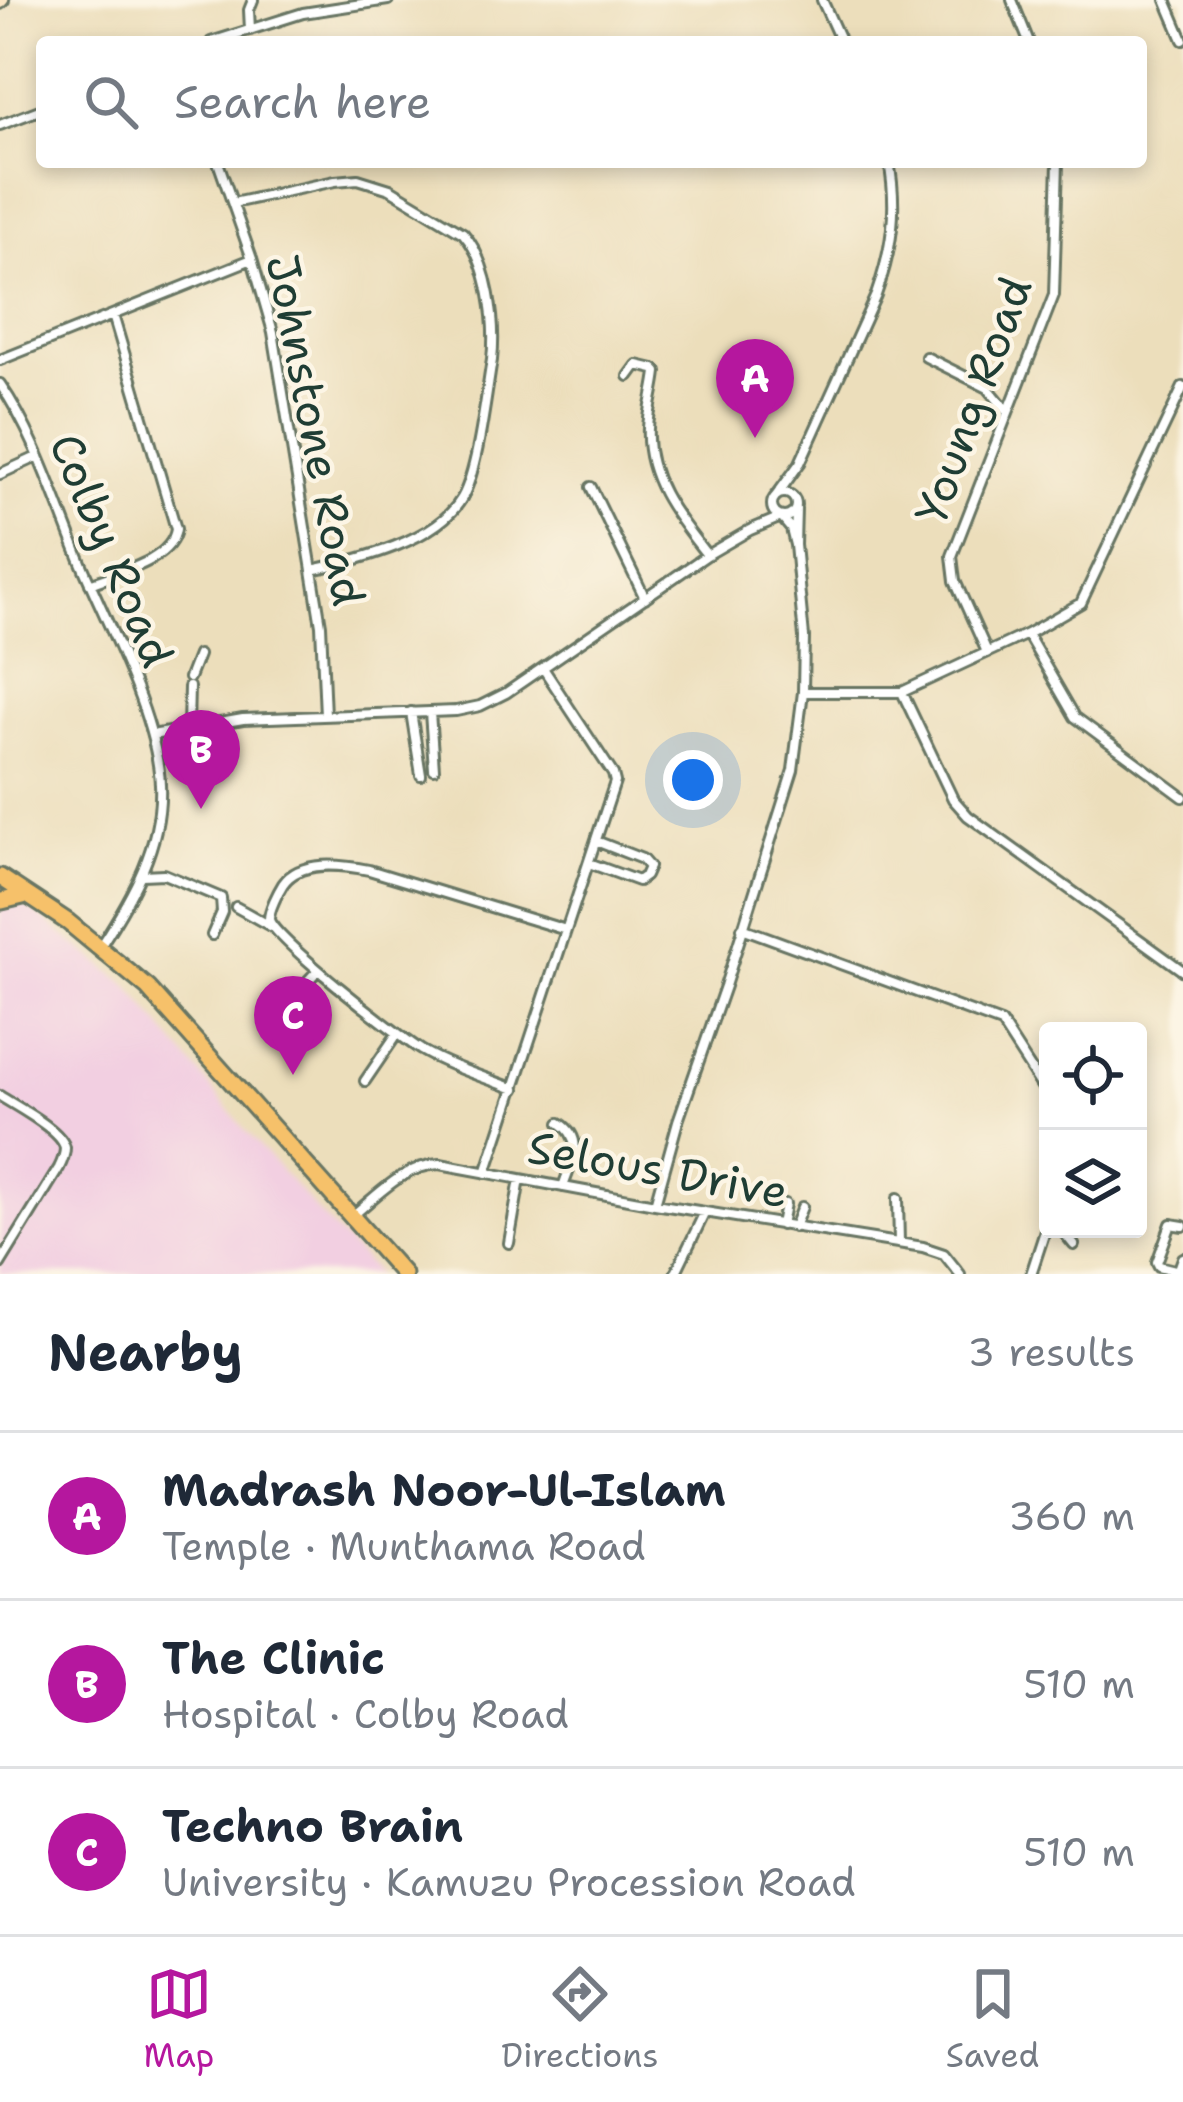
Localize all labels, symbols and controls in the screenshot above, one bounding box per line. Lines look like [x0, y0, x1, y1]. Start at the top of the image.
search box [36, 36, 1147, 168]
icon: search [78, 69, 144, 135]
text: Search here [174, 72, 431, 132]
street label: Johnstone Road [253, 249, 379, 611]
street label: Young Road [901, 268, 1045, 532]
pin: A [716, 339, 794, 438]
street label: Colby Road [36, 424, 188, 676]
pin: B [162, 710, 240, 809]
your location [663, 750, 723, 810]
pin: C [254, 976, 332, 1075]
map controls [1039, 1022, 1147, 1238]
button: locate [1039, 1022, 1147, 1130]
street label: Selous Drive [523, 1117, 793, 1221]
button: layers [1039, 1130, 1147, 1238]
text: Nearby [48, 1318, 243, 1386]
text: 3 results [968, 1326, 1135, 1378]
text: Madrash Noor-Ul-Islam [162, 1460, 726, 1520]
text: A [72, 1490, 102, 1542]
text: 360 m [1008, 1490, 1135, 1542]
text: Temple · Munthama Road [162, 1520, 646, 1572]
text: The Clinic [162, 1628, 385, 1688]
text: B [75, 1658, 99, 1710]
text: 510 m [1023, 1658, 1135, 1710]
text: Hospital · Colby Road [162, 1688, 569, 1740]
text: Techno Brain [162, 1796, 463, 1856]
text: C [75, 1826, 99, 1878]
text: 510 m [1023, 1826, 1135, 1878]
text: University · Kamuzu Procession Road [162, 1856, 856, 1908]
tab: Map [144, 1961, 214, 2078]
tab: Directions [501, 1961, 659, 2078]
tab: Saved [946, 1961, 1039, 2078]

